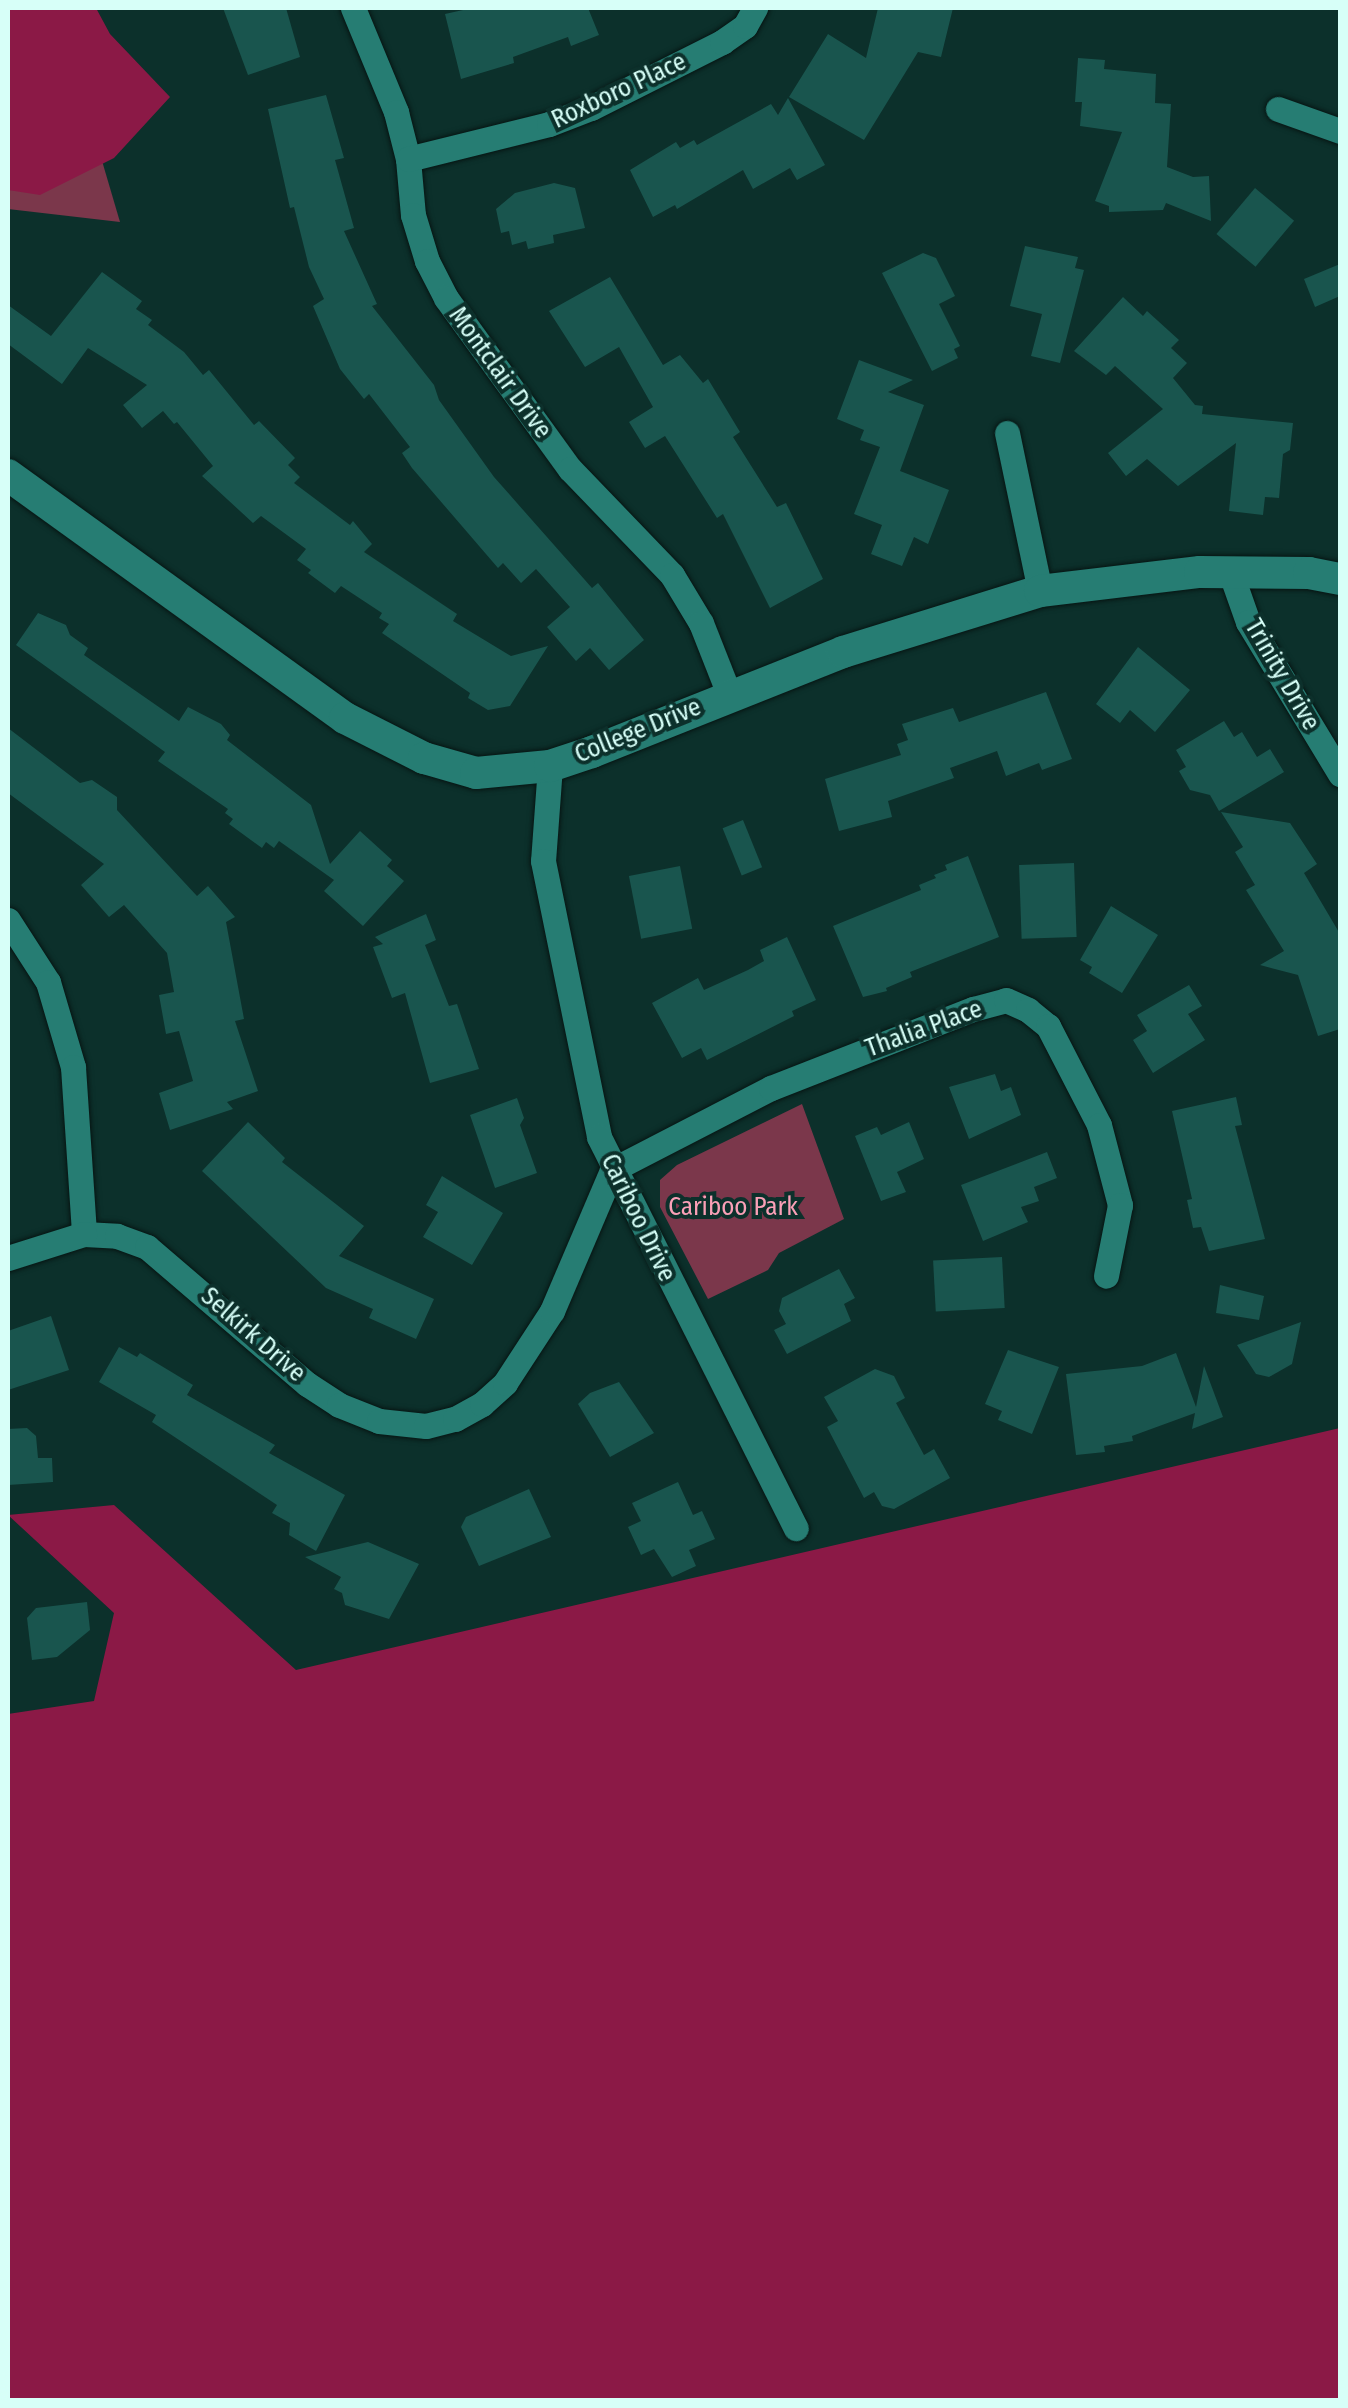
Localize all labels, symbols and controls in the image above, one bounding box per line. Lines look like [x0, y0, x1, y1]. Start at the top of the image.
street label: Roxboro Place [547, 47, 691, 135]
street label: Montclair Drive [442, 301, 558, 445]
street label: Trinity Drive [1238, 614, 1326, 736]
street label: College Drive [571, 692, 705, 770]
street label: Thalia Place [862, 994, 986, 1064]
street label: Cariboo Drive [594, 1149, 682, 1287]
park label: Cariboo Park [668, 1192, 798, 1222]
street label: Selkirk Drive [195, 1282, 311, 1388]

